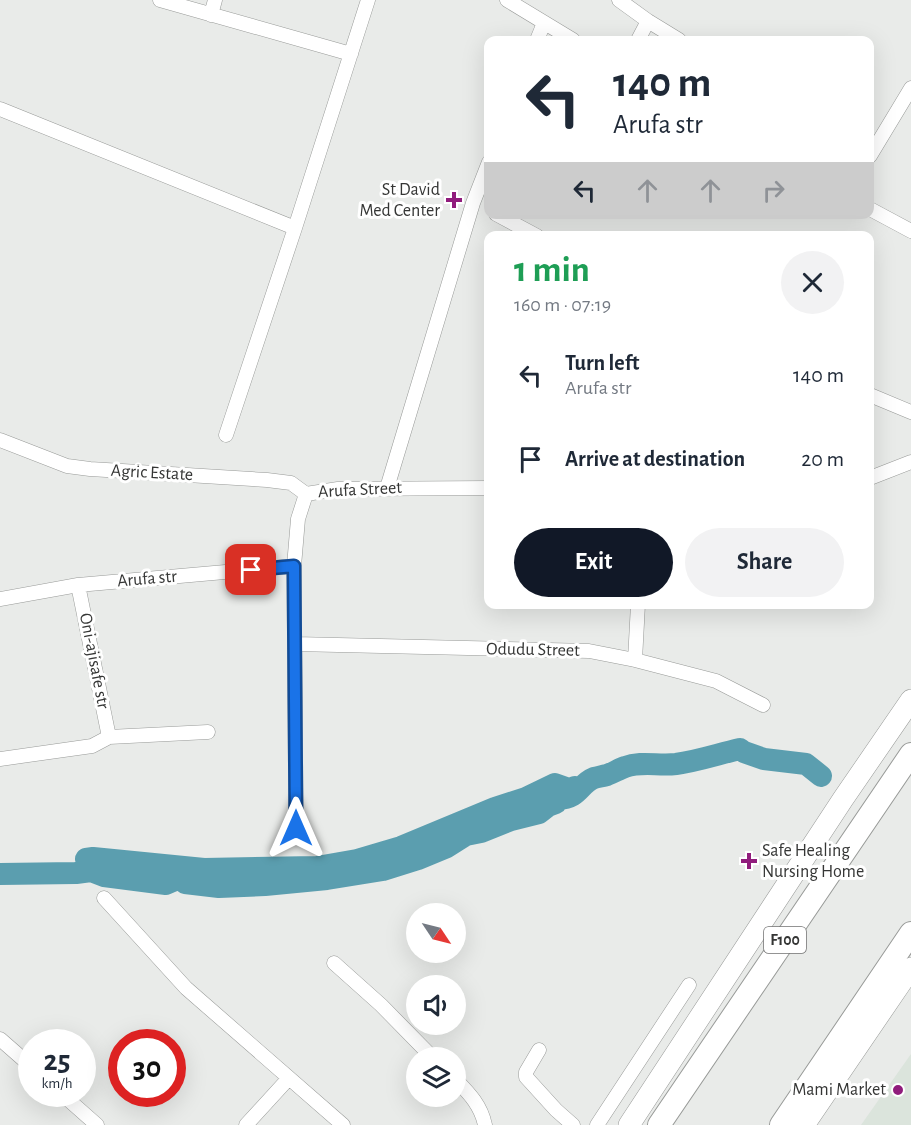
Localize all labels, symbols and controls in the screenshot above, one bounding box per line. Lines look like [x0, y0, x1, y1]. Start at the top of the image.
icon: left [514, 60, 592, 138]
text: 140 m [613, 62, 711, 104]
text: Arufa str [613, 111, 703, 138]
icon: left [568, 174, 601, 207]
icon: ahead [631, 174, 664, 207]
icon: ahead [694, 174, 727, 207]
icon: right [757, 174, 790, 207]
place label: St David Med Center [359, 181, 440, 220]
marker: St David Med Center [445, 191, 463, 209]
button: close [781, 251, 844, 314]
text: 1 min [514, 252, 590, 288]
text: 160 m · 07:19 [514, 295, 611, 315]
text: Turn left [565, 352, 639, 374]
icon: left [514, 359, 547, 392]
text: 140 m [793, 364, 844, 386]
text: Arufa str [565, 378, 631, 398]
icon: arrive [514, 443, 547, 476]
text: Arrive at destination [565, 448, 745, 470]
text: 20 m [801, 448, 844, 470]
street label: Agric Estate [110, 462, 194, 484]
street label: Arufa Street [318, 479, 403, 501]
button: Exit [514, 528, 673, 597]
button: Share [685, 528, 844, 597]
pin [225, 544, 276, 595]
icon: arrive [234, 553, 267, 586]
street label: Arufa str [116, 567, 178, 591]
street label: Oni-ajisafe str [76, 611, 112, 711]
street label: Odudu Street [486, 640, 580, 660]
position arrow [264, 796, 328, 860]
place label: Safe Healing Nursing Home [762, 842, 864, 881]
marker: Safe Healing Nursing Home [740, 852, 758, 870]
north arrow [406, 903, 466, 963]
map controls [406, 903, 466, 1107]
road number: F100 [764, 927, 806, 953]
button: sound [406, 975, 466, 1035]
speed limit sign: 30 [108, 1029, 186, 1107]
text: 25 [43, 1046, 71, 1076]
button: layers [406, 1047, 466, 1107]
text: km/h [42, 1076, 72, 1091]
place label: Mami Market [792, 1081, 886, 1099]
marker: Mami Market [891, 1083, 905, 1097]

